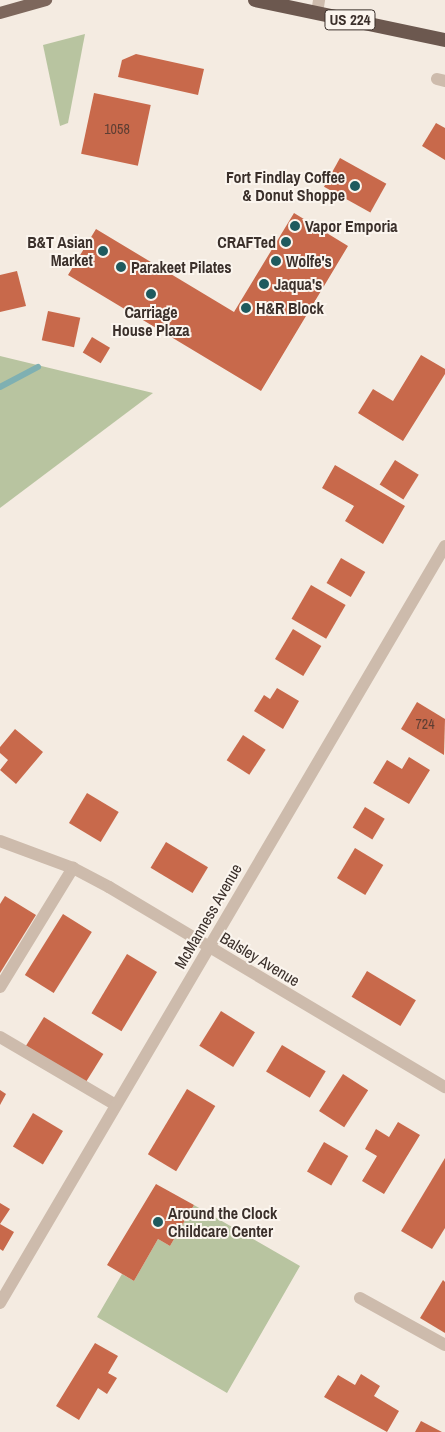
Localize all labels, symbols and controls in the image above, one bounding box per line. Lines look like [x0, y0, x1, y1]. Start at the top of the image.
road number: US 224 [324, 8, 376, 32]
house number: 1058 [104, 121, 130, 137]
place label: Fort Findlay Coffee & Donut Shoppe [226, 167, 345, 205]
marker: Fort Findlay Coffee & Donut Shoppe [349, 180, 361, 192]
place label: Vapor Emporia [305, 216, 398, 236]
marker: Vapor Emporia [289, 220, 301, 232]
place label: B&T Asian Market [27, 232, 93, 270]
place label: CRAFTed [217, 232, 276, 252]
marker: CRAFTed [280, 236, 292, 248]
marker: B&T Asian Market [97, 245, 109, 257]
place label: Wolfe's [286, 251, 332, 271]
marker: Wolfe's [270, 255, 282, 267]
place label: Parakeet Pilates [131, 257, 232, 277]
marker: Parakeet Pilates [115, 261, 127, 273]
place label: Jaqua's [274, 274, 322, 294]
marker: Jaqua's [258, 278, 270, 290]
marker: Carriage House Plaza [145, 288, 157, 300]
place label: H&R Block [256, 298, 324, 318]
place label: Carriage House Plaza [112, 302, 190, 340]
marker: H&R Block [240, 302, 252, 314]
house number: 724 [415, 716, 435, 732]
street label: McManness Avenue [170, 860, 246, 972]
street label: Balsley Avenue [216, 928, 304, 990]
place label: Around the Clock Childcare Center [168, 1203, 277, 1241]
marker: Around the Clock Childcare Center [152, 1216, 164, 1228]

